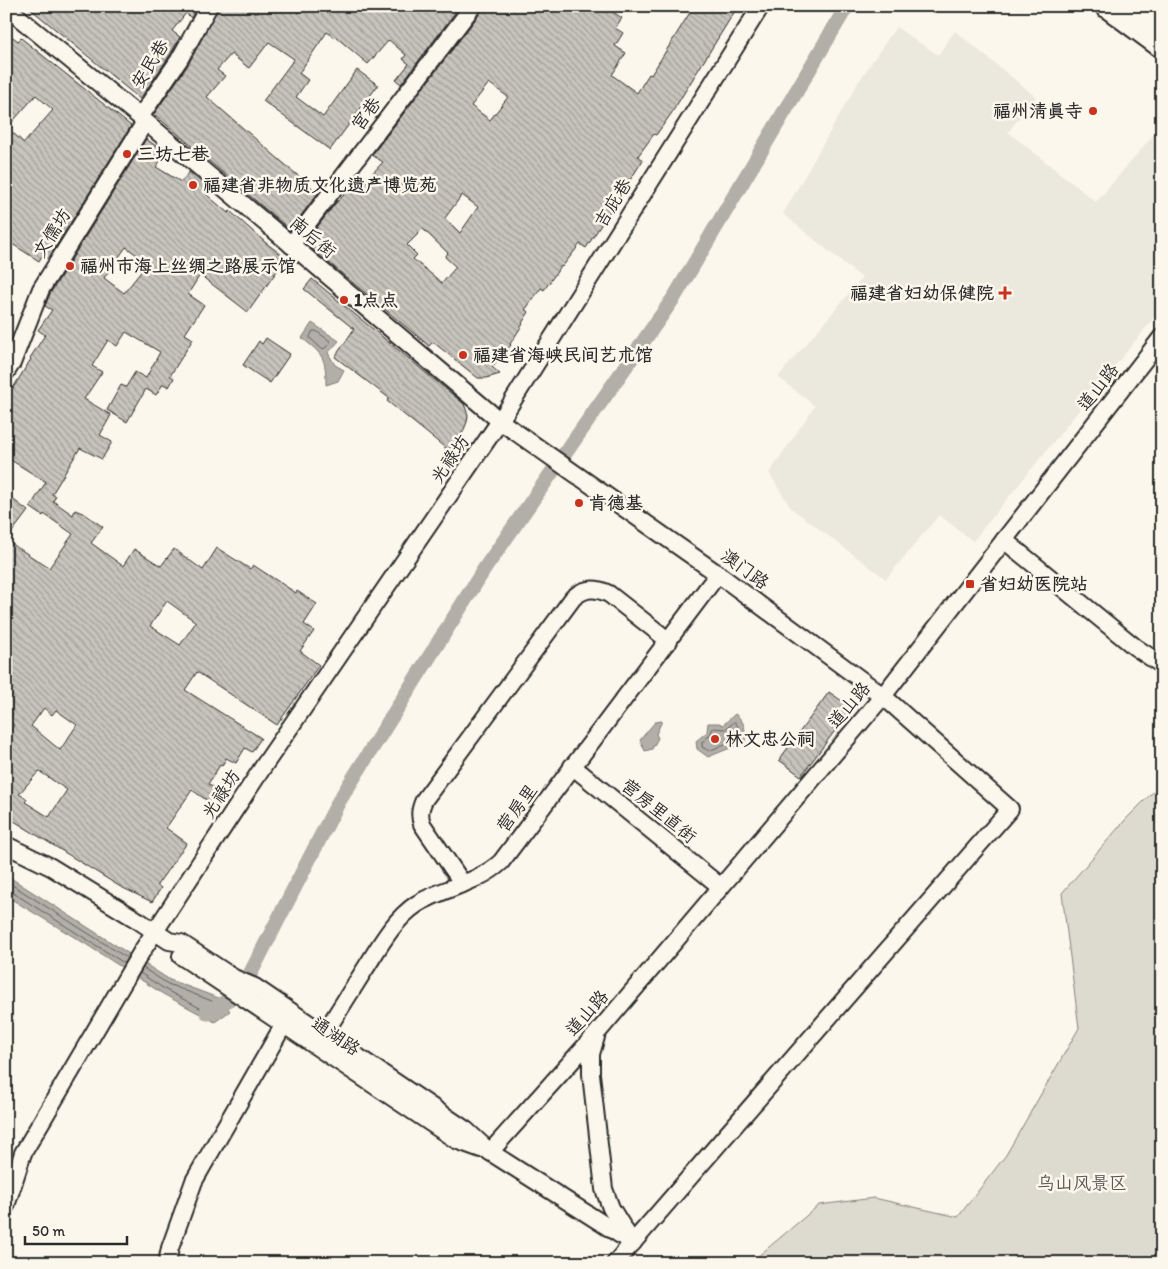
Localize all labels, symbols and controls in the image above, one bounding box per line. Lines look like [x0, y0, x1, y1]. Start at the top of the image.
street label: 安民巷 [126, 35, 174, 93]
street label: 宫巷 [346, 93, 386, 135]
place label: 福州清真寺 [993, 100, 1083, 122]
marker: 福州清真寺 [1087, 105, 1099, 117]
place label: 三坊七巷 [137, 143, 210, 165]
marker: 三坊七巷 [121, 148, 133, 160]
place label: 福建省非物质文化遗产博览苑 [203, 174, 437, 196]
street label: 吉庇巷 [589, 174, 637, 232]
marker: 福建省非物质文化遗产博览苑 [187, 179, 199, 191]
street label: 文儒坊 [28, 204, 76, 262]
street label: 南后街 [285, 211, 341, 263]
place label: 福州市海上丝绸之路展示馆 [80, 255, 296, 277]
marker: 福州市海上丝绸之路展示馆 [64, 260, 76, 272]
place label: 福建省妇幼保健院 [850, 282, 994, 304]
marker: 福建省妇幼保健院 [998, 286, 1012, 300]
place label: 1点点 [354, 289, 398, 311]
marker: 1点点 [338, 294, 350, 306]
place label: 福建省海峡民间艺术馆 [473, 344, 653, 366]
marker: 福建省海峡民间艺术馆 [457, 349, 469, 361]
street label: 道山路 [1073, 359, 1123, 415]
street label: 光禄坊 [426, 430, 474, 488]
place label: 肯德基 [589, 492, 643, 514]
marker: 肯德基 [573, 497, 585, 509]
street label: 澳门路 [717, 544, 773, 594]
place label: 省妇幼医院站 [980, 573, 1088, 595]
marker: 省妇幼医院站 [964, 578, 976, 590]
street label: 道山路 [823, 677, 875, 733]
place label: 林文忠公祠 [725, 728, 815, 750]
marker: 林文忠公祠 [709, 733, 721, 745]
street label: 光禄坊 [197, 765, 245, 823]
street label: 营房里直街 [617, 774, 701, 848]
street label: 营房里 [492, 780, 542, 836]
street label: 道山路 [561, 985, 613, 1041]
street label: 通湖路 [307, 1012, 365, 1060]
park label: 乌山风景区 [1037, 1172, 1127, 1194]
scale bar [25, 1214, 128, 1246]
text: 50 m [32, 1222, 65, 1240]

